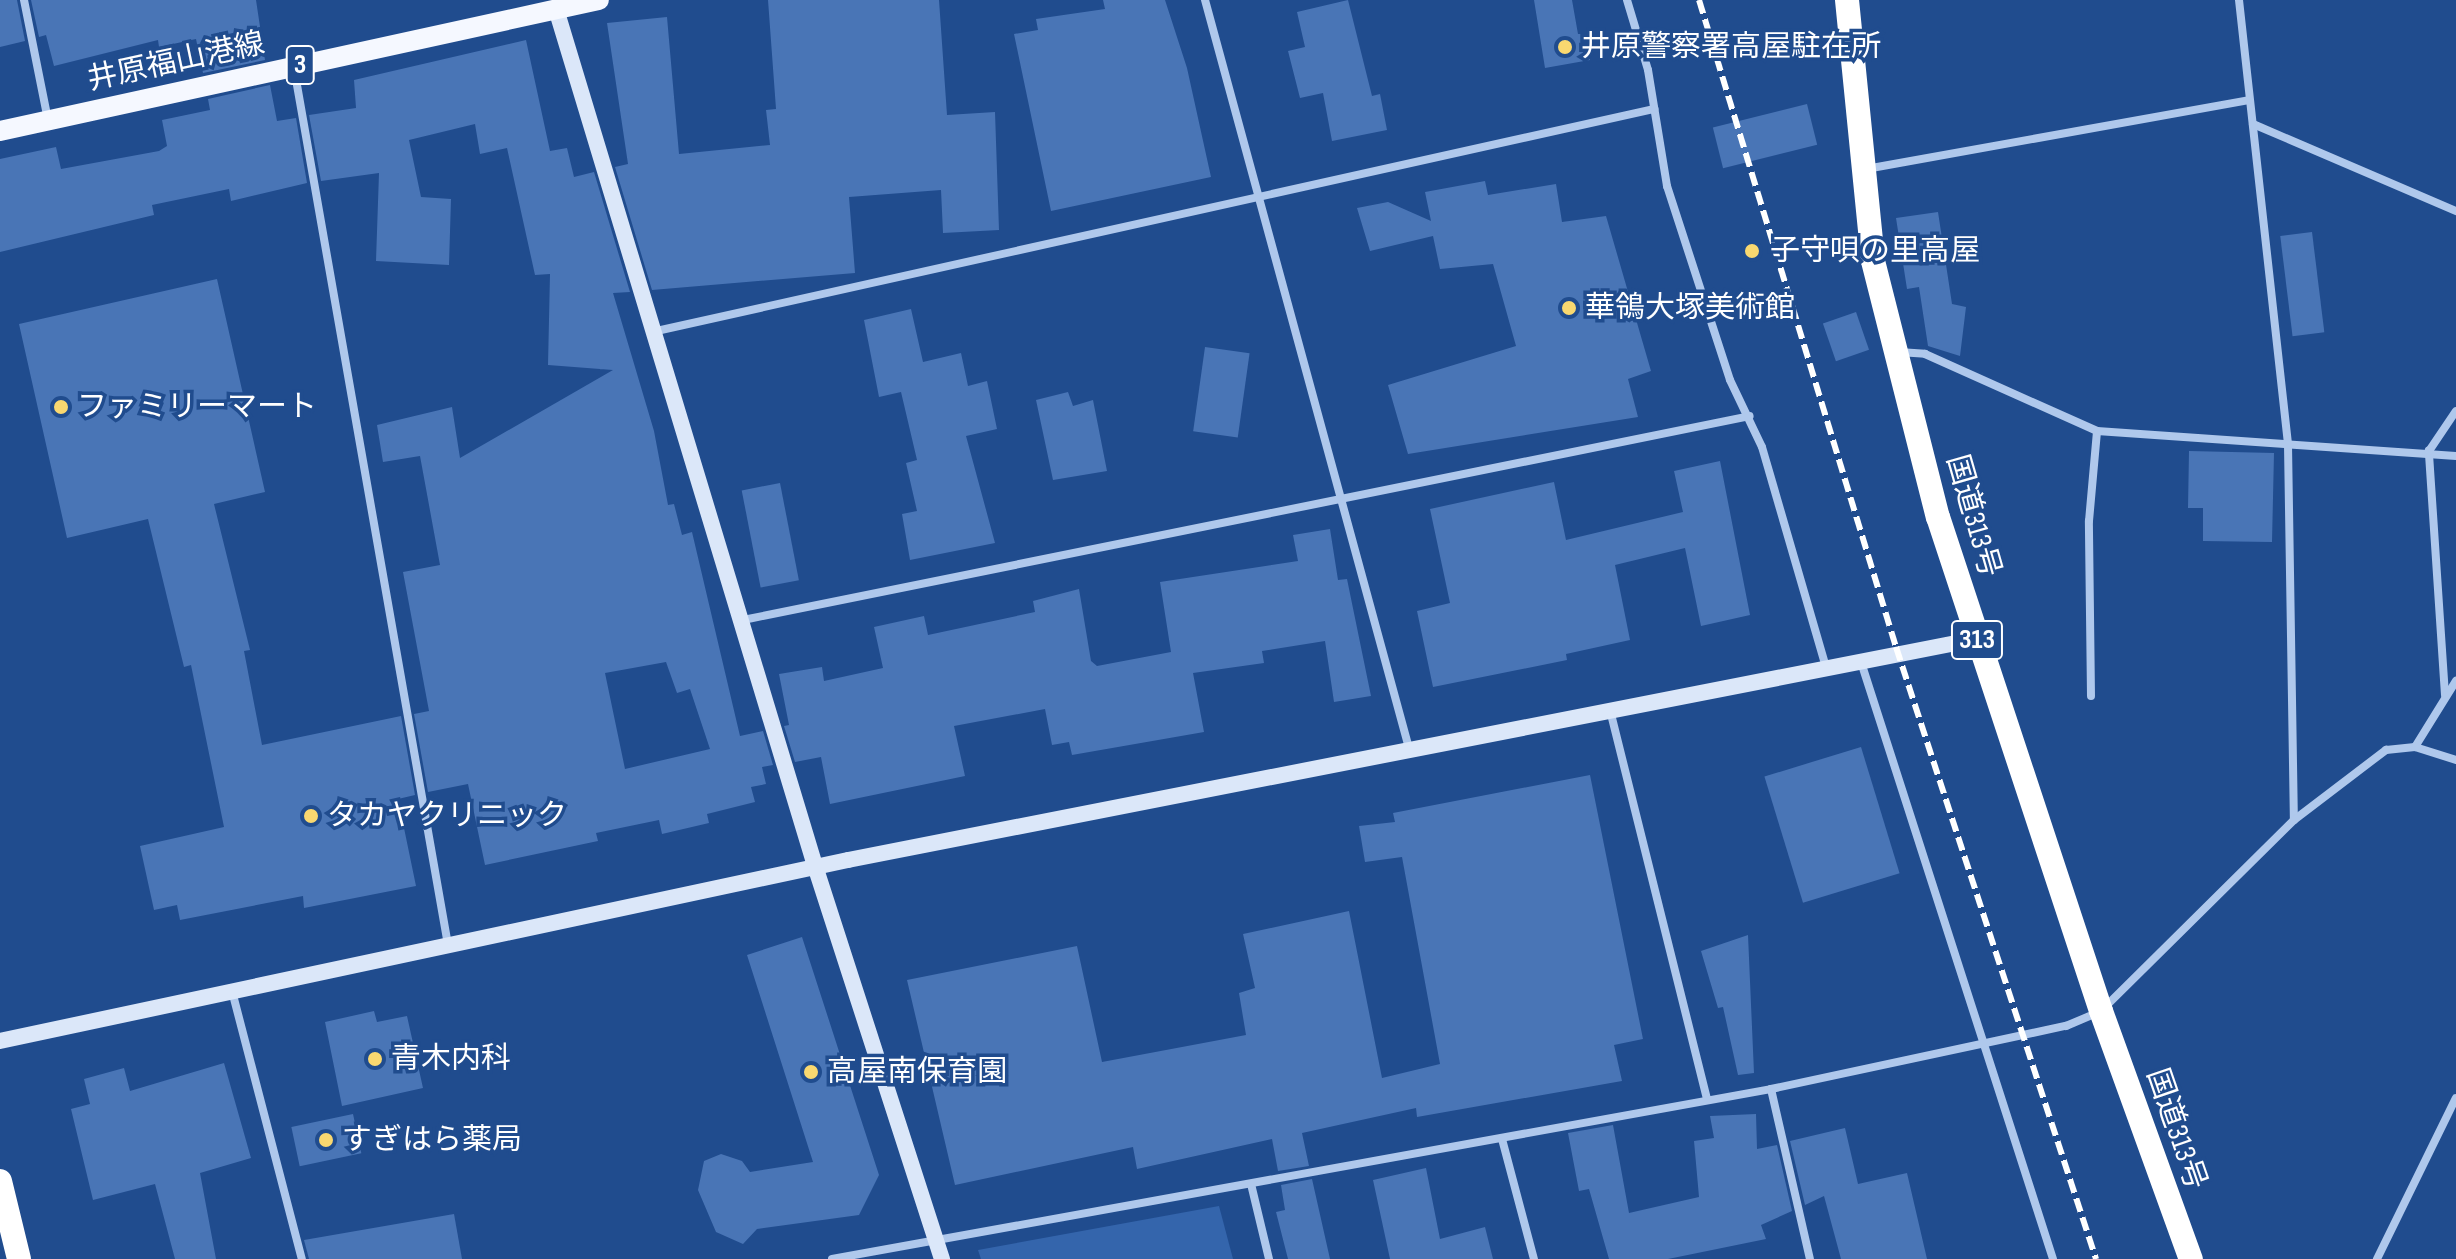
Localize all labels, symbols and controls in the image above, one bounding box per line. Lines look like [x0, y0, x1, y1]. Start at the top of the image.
street label: 井原福山港線 [84, 26, 268, 98]
place label: 井原警察署高屋駐在所 [1581, 29, 1881, 65]
marker: 井原警察署高屋駐在所 [1556, 38, 1574, 56]
road number: 3 [284, 41, 316, 89]
place label: 子守唄の里高屋 [1770, 233, 1980, 269]
marker: 子守唄の里高屋 [1741, 240, 1763, 262]
place label: 華鴒大塚美術館 [1585, 290, 1795, 326]
marker: 華鴒大塚美術館 [1560, 299, 1578, 317]
place label: ファミリーマート [77, 389, 317, 425]
marker: ファミリーマート [52, 398, 70, 416]
street label: 国道313号 [1938, 451, 2008, 581]
road number: 313 [1949, 616, 2005, 664]
place label: タカヤクリニック [327, 798, 567, 834]
marker: タカヤクリニック [302, 807, 320, 825]
place label: 青木内科 [391, 1041, 511, 1077]
marker: 青木内科 [366, 1050, 384, 1068]
place label: 高屋南保育園 [827, 1054, 1007, 1090]
marker: 高屋南保育園 [802, 1063, 820, 1081]
street label: 国道313号 [2139, 1064, 2213, 1194]
place label: すぎはら薬局 [342, 1122, 522, 1158]
marker: すぎはら薬局 [317, 1131, 335, 1149]

